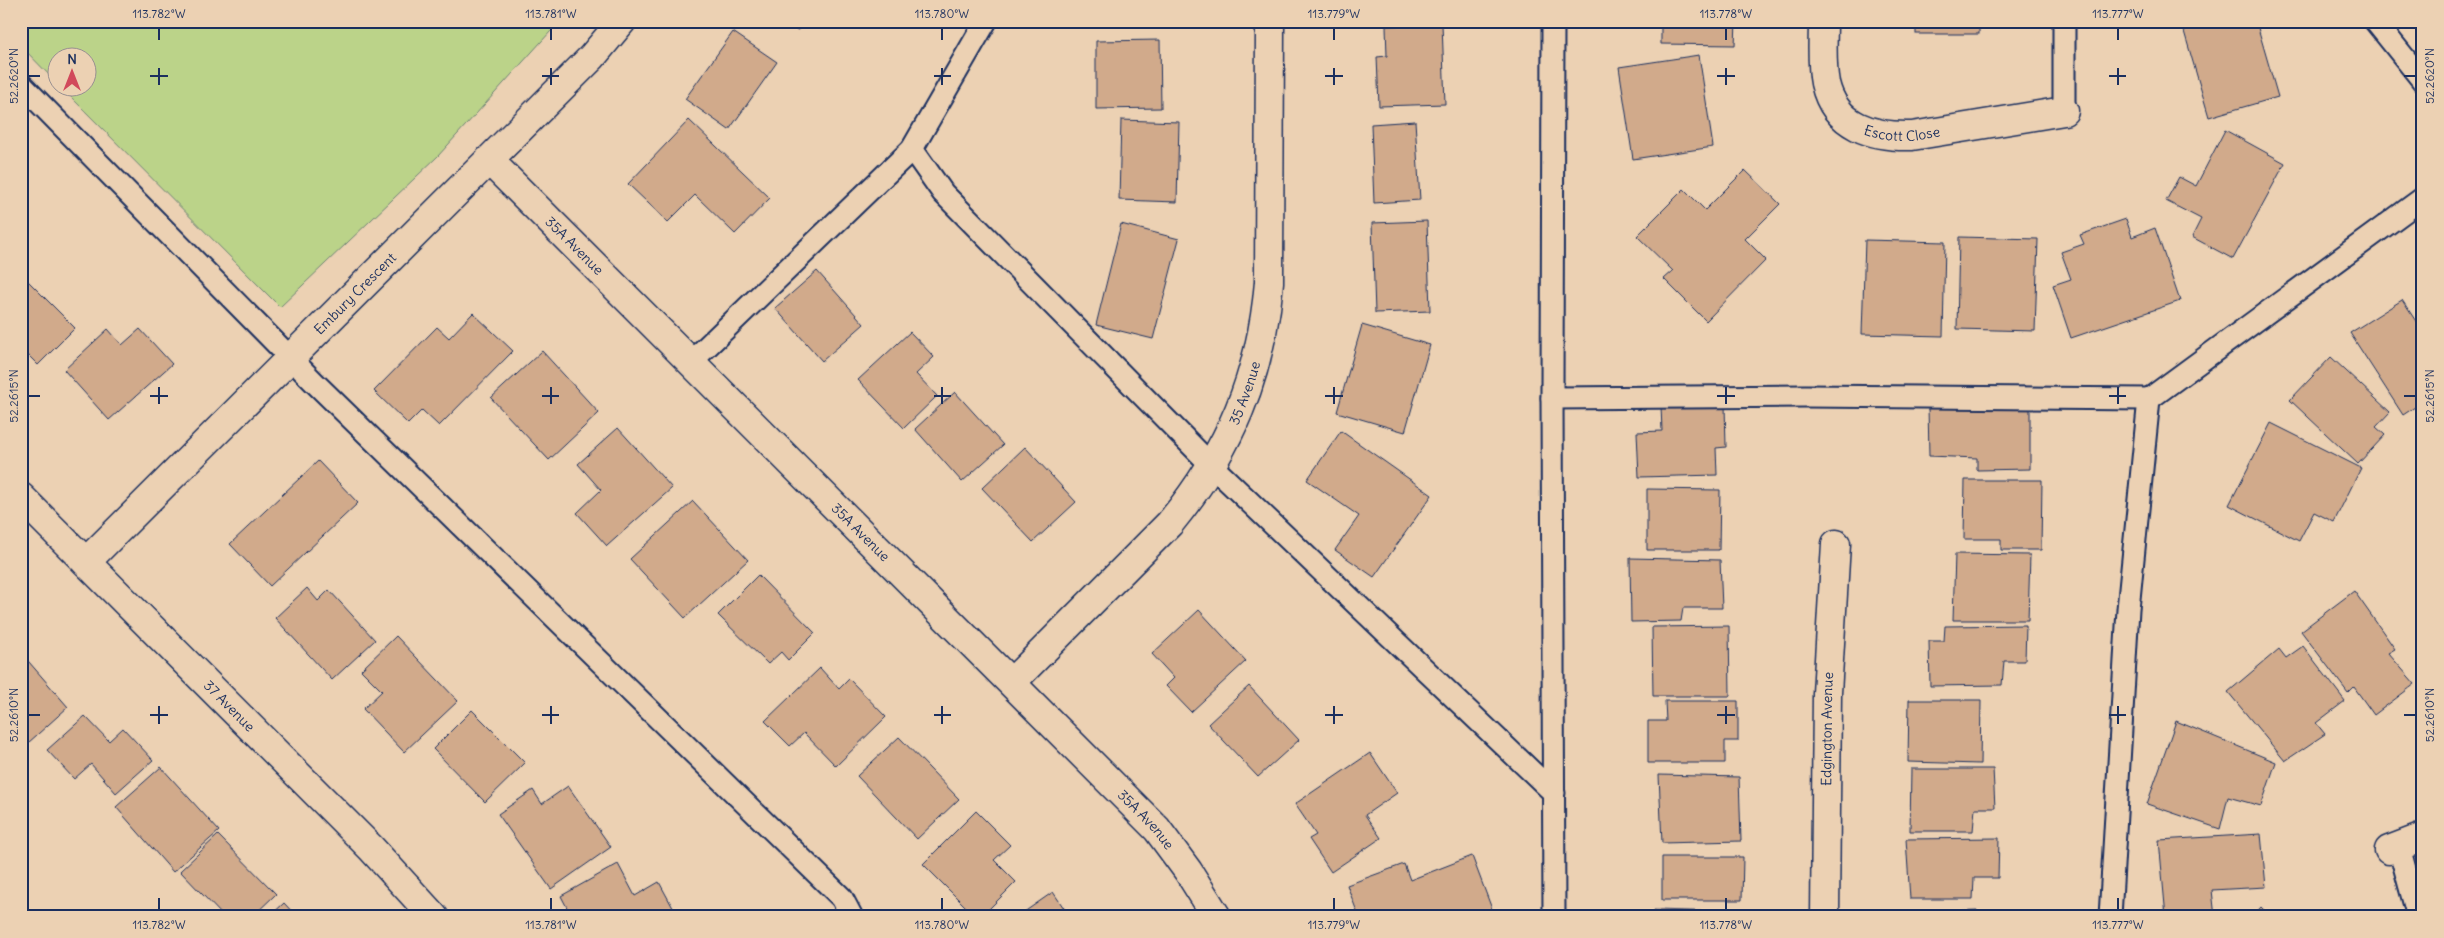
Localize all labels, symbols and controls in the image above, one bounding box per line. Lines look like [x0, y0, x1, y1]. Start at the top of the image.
text: 113.782°W [132, 6, 186, 21]
text: 113.781°W [525, 6, 577, 21]
text: 113.780°W [915, 6, 969, 21]
text: 113.779°W [1308, 6, 1360, 21]
text: 113.778°W [1700, 6, 1752, 21]
text: 113.777°W [2092, 6, 2144, 21]
text: 52.2620°N [6, 48, 21, 104]
north arrow [48, 48, 98, 98]
text: 52.2620°N [2422, 48, 2437, 104]
text: N [67, 50, 77, 68]
street label: Escott Close [1862, 121, 1941, 145]
street label: 35A Avenue [542, 213, 607, 279]
street label: Embury Crescent [310, 249, 400, 338]
street label: 35 Avenue [1225, 359, 1264, 428]
text: 52.2615°N [6, 369, 21, 423]
text: 52.2615°N [2422, 369, 2437, 423]
street label: 35A Avenue [828, 499, 894, 565]
street label: Edgington Avenue [1817, 671, 1837, 786]
street label: 37 Avenue [200, 676, 259, 735]
text: 52.2610°N [6, 688, 21, 742]
text: 52.2610°N [2422, 688, 2437, 742]
street label: 35A Avenue [1114, 786, 1178, 853]
text: 113.782°W [132, 917, 186, 932]
text: 113.781°W [525, 917, 577, 932]
text: 113.780°W [915, 917, 969, 932]
text: 113.779°W [1308, 917, 1360, 932]
text: 113.778°W [1700, 917, 1752, 932]
text: 113.777°W [2092, 917, 2144, 932]

